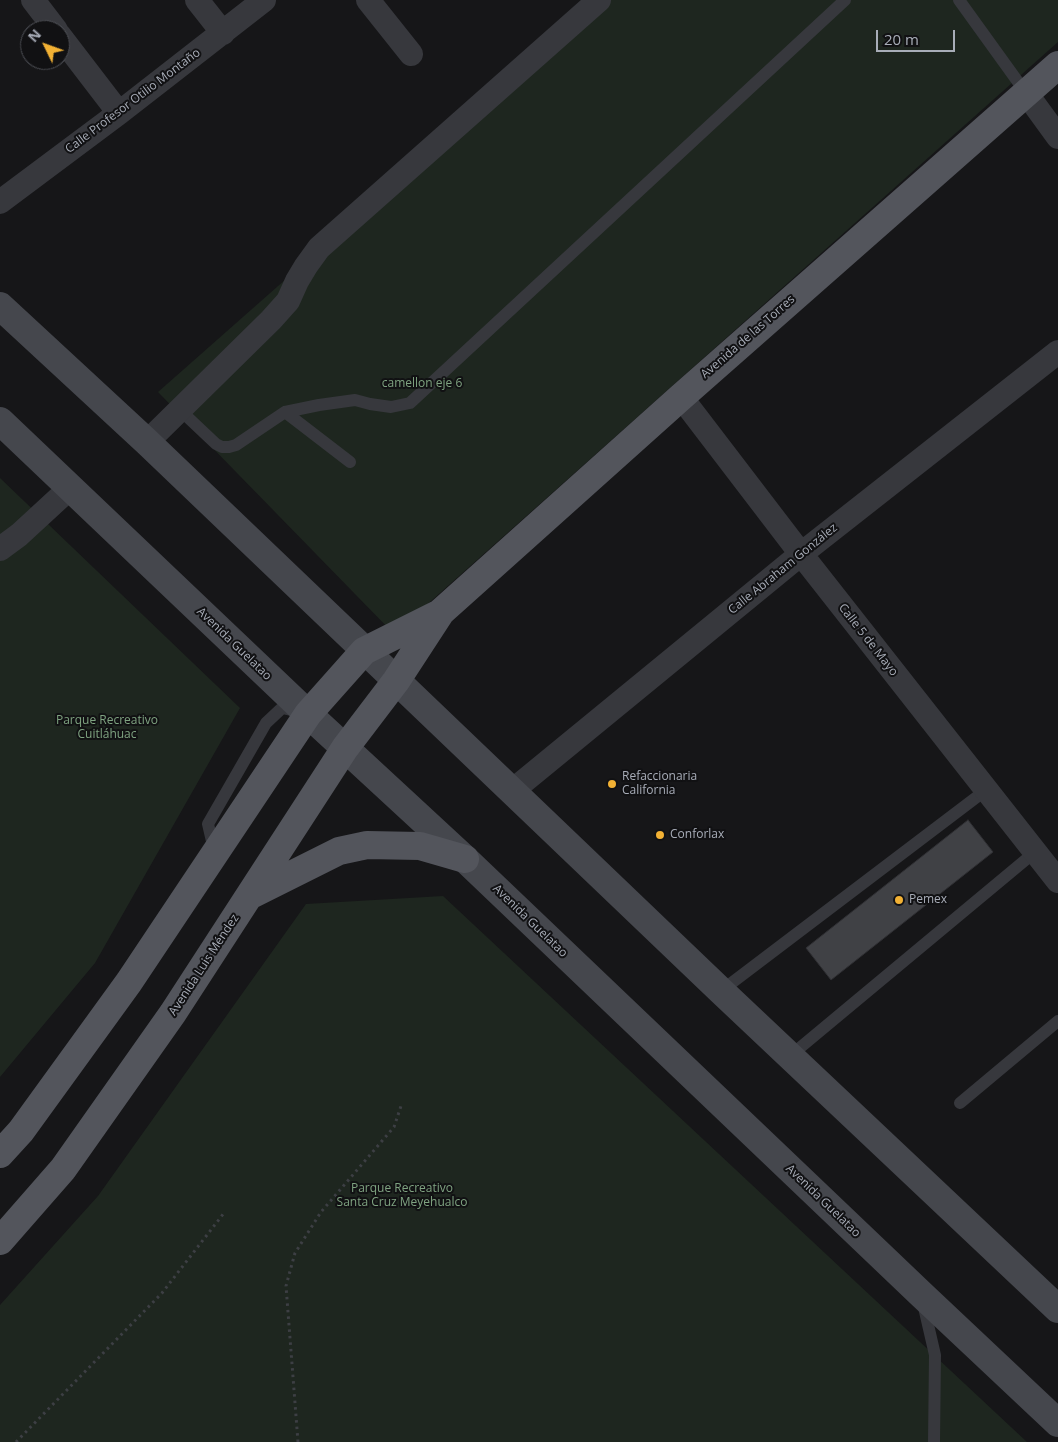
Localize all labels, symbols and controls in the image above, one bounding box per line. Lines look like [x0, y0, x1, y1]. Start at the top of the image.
north arrow [20, 20, 70, 70]
scale bar [878, 20, 957, 52]
text: N [23, 25, 45, 46]
text: 20 m [884, 29, 919, 49]
street label: Calle Profesor Otilio Montaño [63, 46, 203, 156]
street label: Avenida de las Torres [698, 292, 798, 382]
park label: camellon eje 6 [382, 377, 462, 391]
street label: Calle Abraham González [726, 521, 840, 617]
street label: Calle 5 de Mayo [835, 601, 901, 679]
street label: Avenida Guelatao [194, 605, 274, 683]
park label: Parque Recreativo Cuitláhuac [56, 714, 158, 742]
place label: Refaccionaria California [622, 770, 697, 798]
marker: Refaccionaria California [606, 778, 618, 790]
place label: Conforlax [670, 828, 724, 842]
marker: Conforlax [654, 829, 666, 841]
street label: Avenida Guelatao [490, 882, 570, 960]
place label: Pemex [909, 893, 947, 907]
marker: Pemex [893, 894, 905, 906]
street label: Avenida Luis Méndez [166, 912, 242, 1018]
street label: Avenida Guelatao [783, 1162, 863, 1240]
park label: Parque Recreativo Santa Cruz Meyehualco [337, 1182, 467, 1210]

